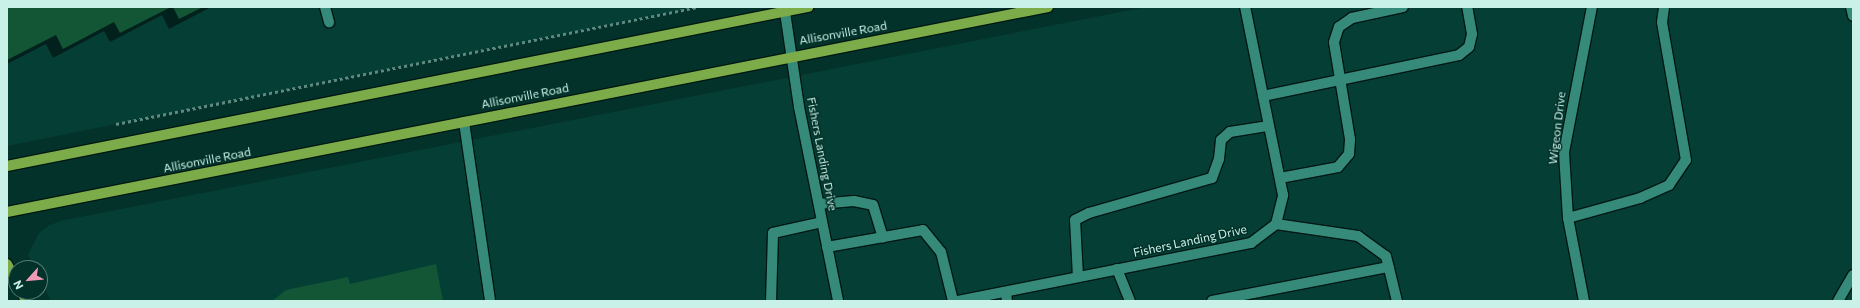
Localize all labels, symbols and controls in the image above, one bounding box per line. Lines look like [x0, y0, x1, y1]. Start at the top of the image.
street label: Allisonville Road [798, 18, 888, 48]
street label: Allisonville Road [480, 80, 570, 112]
street label: Wigeon Drive [1545, 91, 1569, 165]
street label: Fishers Landing Drive [804, 96, 840, 212]
street label: Allisonville Road [162, 144, 252, 176]
street label: Fishers Landing Drive [1132, 222, 1248, 260]
north arrow [8, 260, 48, 300]
text: N [10, 279, 25, 292]

